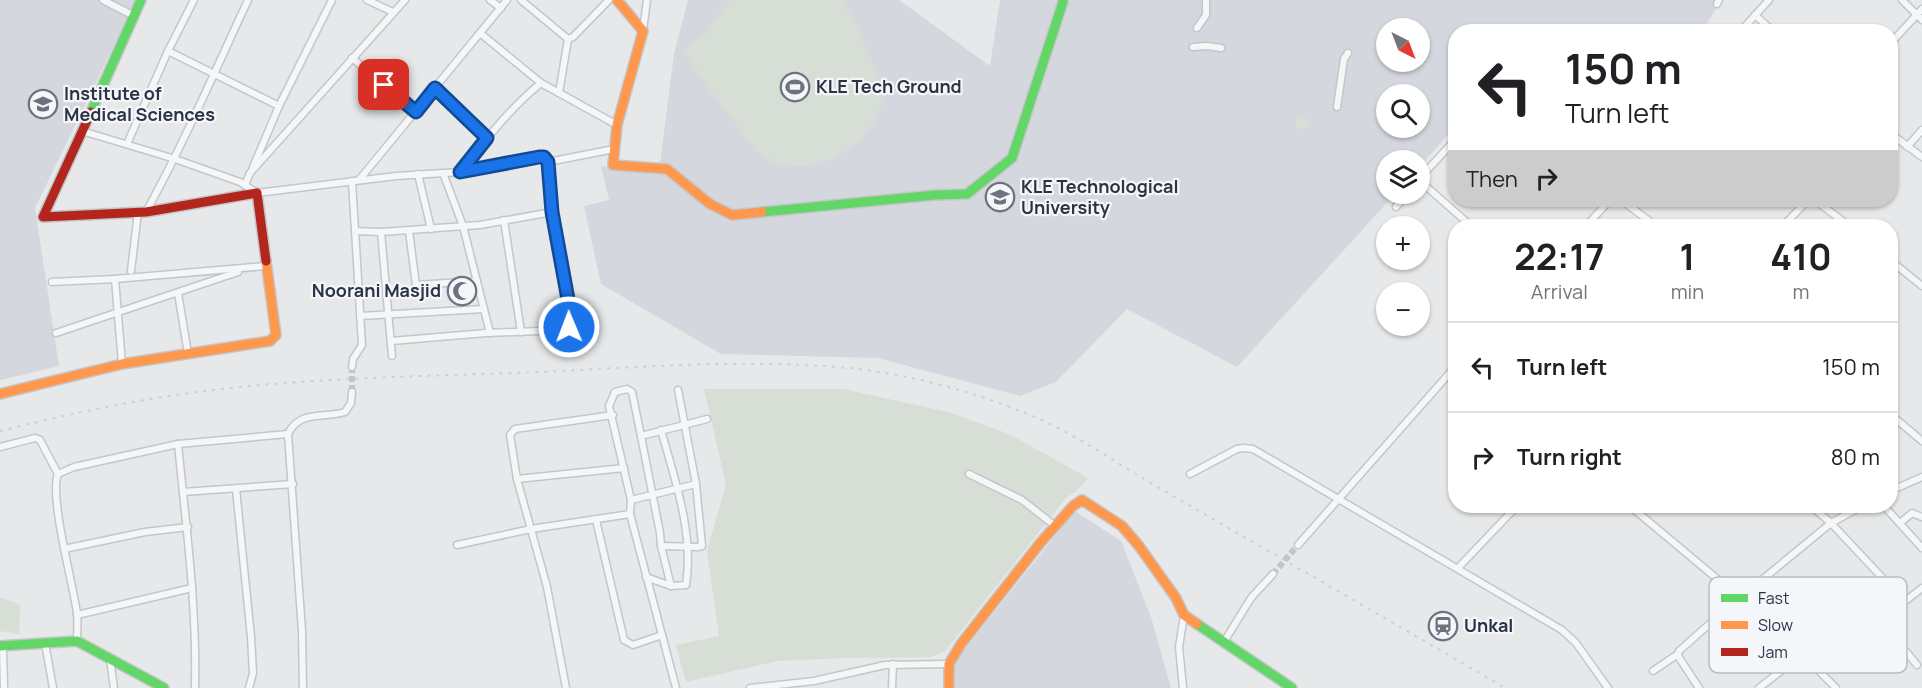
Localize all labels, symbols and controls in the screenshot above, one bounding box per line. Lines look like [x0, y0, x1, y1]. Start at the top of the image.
north arrow [1376, 18, 1430, 72]
map controls [1376, 18, 1430, 336]
text: 150 m [1565, 39, 1682, 97]
icon: left [1466, 48, 1544, 126]
pin [358, 59, 409, 110]
icon: arrive [367, 68, 400, 101]
sports icon: KLE Tech Ground [779, 71, 811, 103]
place label: KLE Tech Ground [816, 74, 962, 98]
place label: Institute of Medical Sciences [64, 81, 215, 126]
button: search [1376, 84, 1430, 138]
school or university icon: Institute of Medical Sciences [27, 88, 59, 120]
text: Turn left [1565, 94, 1669, 131]
button: layers [1376, 150, 1430, 204]
icon: right [1530, 162, 1563, 195]
text: Then [1466, 164, 1518, 194]
place label: KLE Technological University [1021, 174, 1178, 219]
school or university icon: KLE Technological University [984, 181, 1016, 213]
button: + [1376, 216, 1430, 270]
text: 22:17 [1514, 232, 1604, 281]
text: 1 [1679, 232, 1695, 281]
text: 410 [1770, 232, 1832, 281]
mosque icon: Noorani Masjid [446, 275, 478, 307]
place label: Noorani Masjid [312, 278, 441, 302]
text: Arrival [1531, 278, 1588, 305]
text: min [1671, 278, 1704, 305]
text: m [1793, 278, 1810, 305]
button: − [1376, 282, 1430, 336]
position arrow [537, 295, 601, 359]
icon: left [1466, 351, 1499, 384]
text: Turn left [1517, 352, 1607, 382]
text: 150 m [1822, 352, 1880, 382]
icon: right [1466, 441, 1499, 474]
text: Turn right [1517, 442, 1622, 472]
text: 80 m [1831, 442, 1880, 472]
legend [1709, 577, 1907, 673]
text: Fast [1758, 587, 1789, 609]
station icon: Unkal [1427, 610, 1459, 642]
place label: Unkal [1464, 613, 1513, 637]
text: Slow [1758, 614, 1793, 636]
text: Jam [1758, 641, 1788, 663]

